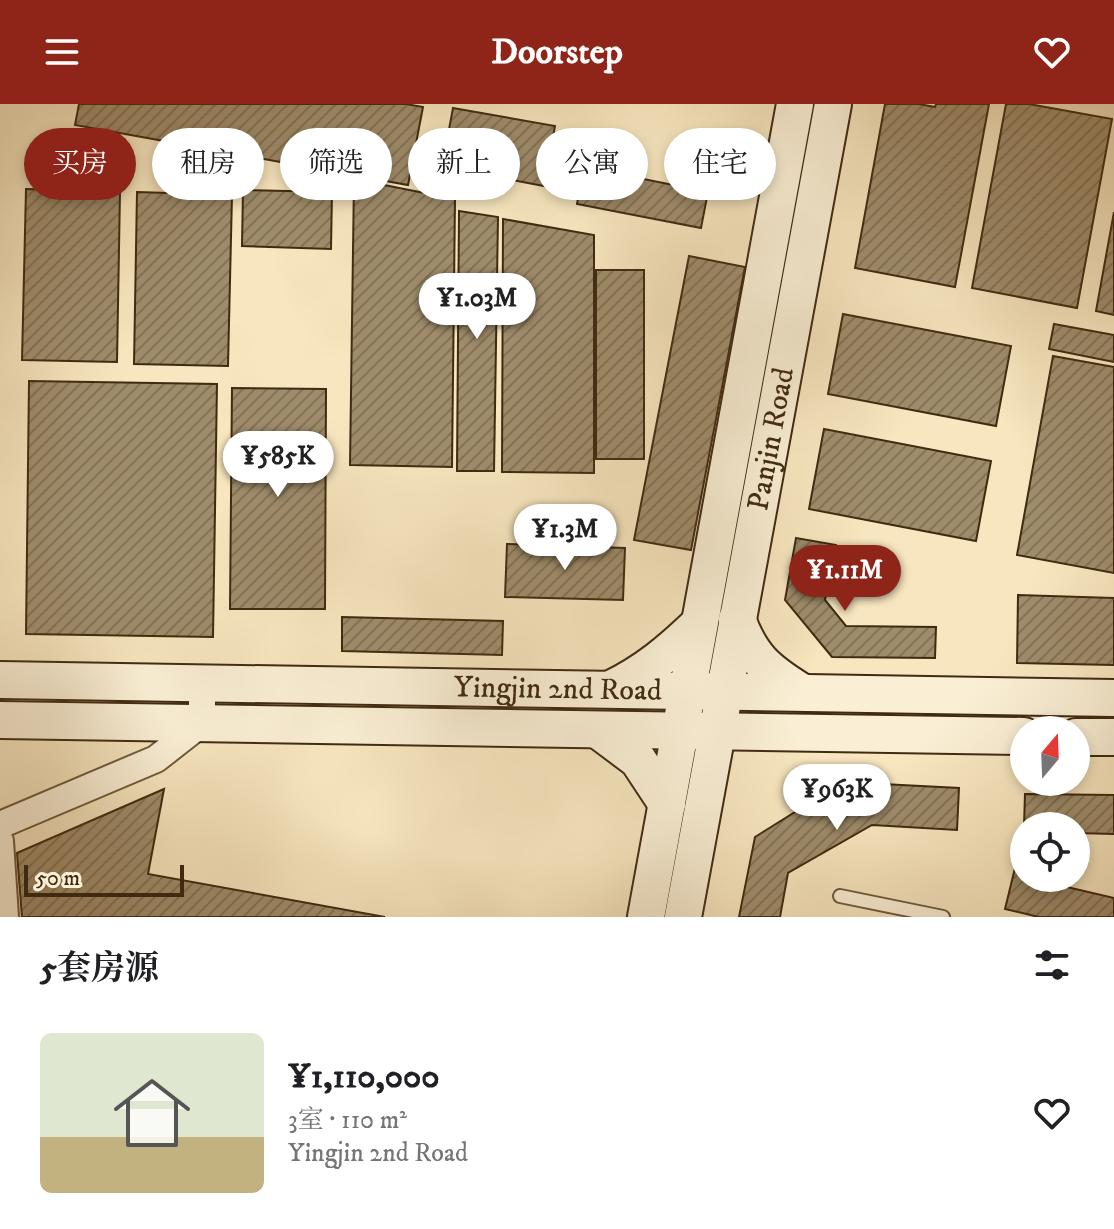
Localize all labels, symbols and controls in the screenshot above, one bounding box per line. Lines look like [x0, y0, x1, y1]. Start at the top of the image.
icon: menu [40, 30, 84, 74]
text: Doorstep [491, 30, 623, 75]
icon: heart [1030, 30, 1074, 74]
chip: 买房 [24, 128, 136, 200]
chip: 租房 [152, 128, 264, 200]
chip: 筛选 [280, 128, 392, 200]
chip: 新上 [408, 128, 520, 200]
chip: 公寓 [536, 128, 648, 200]
chip: 住宅 [664, 128, 776, 200]
pin: ¥1.03M [412, 273, 542, 341]
text: ¥1.03M [437, 282, 517, 315]
street label: Panjin Road [740, 364, 803, 514]
pin: ¥585K [222, 431, 334, 499]
text: ¥585K [241, 440, 315, 473]
pin: ¥1.3M [509, 504, 621, 572]
text: ¥1.3M [532, 513, 598, 546]
pin: ¥1.11M [780, 545, 910, 613]
text: ¥1.11M [807, 554, 883, 587]
street label: Yingjin 2nd Road [454, 669, 662, 709]
north arrow [1010, 716, 1090, 796]
map controls [1010, 716, 1090, 892]
pin: ¥963K [781, 764, 893, 832]
text: ¥963K [801, 773, 873, 806]
button: locate [1010, 812, 1090, 892]
scale bar [24, 861, 184, 897]
text: 50 m [36, 865, 80, 892]
icon: filters [1030, 943, 1074, 987]
text: 5套房源 [40, 948, 159, 990]
text: ¥1,110,000 [288, 1056, 440, 1098]
icon: home [104, 1065, 200, 1161]
icon: heart [1030, 1091, 1074, 1135]
text: 3室 · 110 m² [288, 1104, 407, 1137]
text: Yingjin 2nd Road [288, 1137, 468, 1170]

